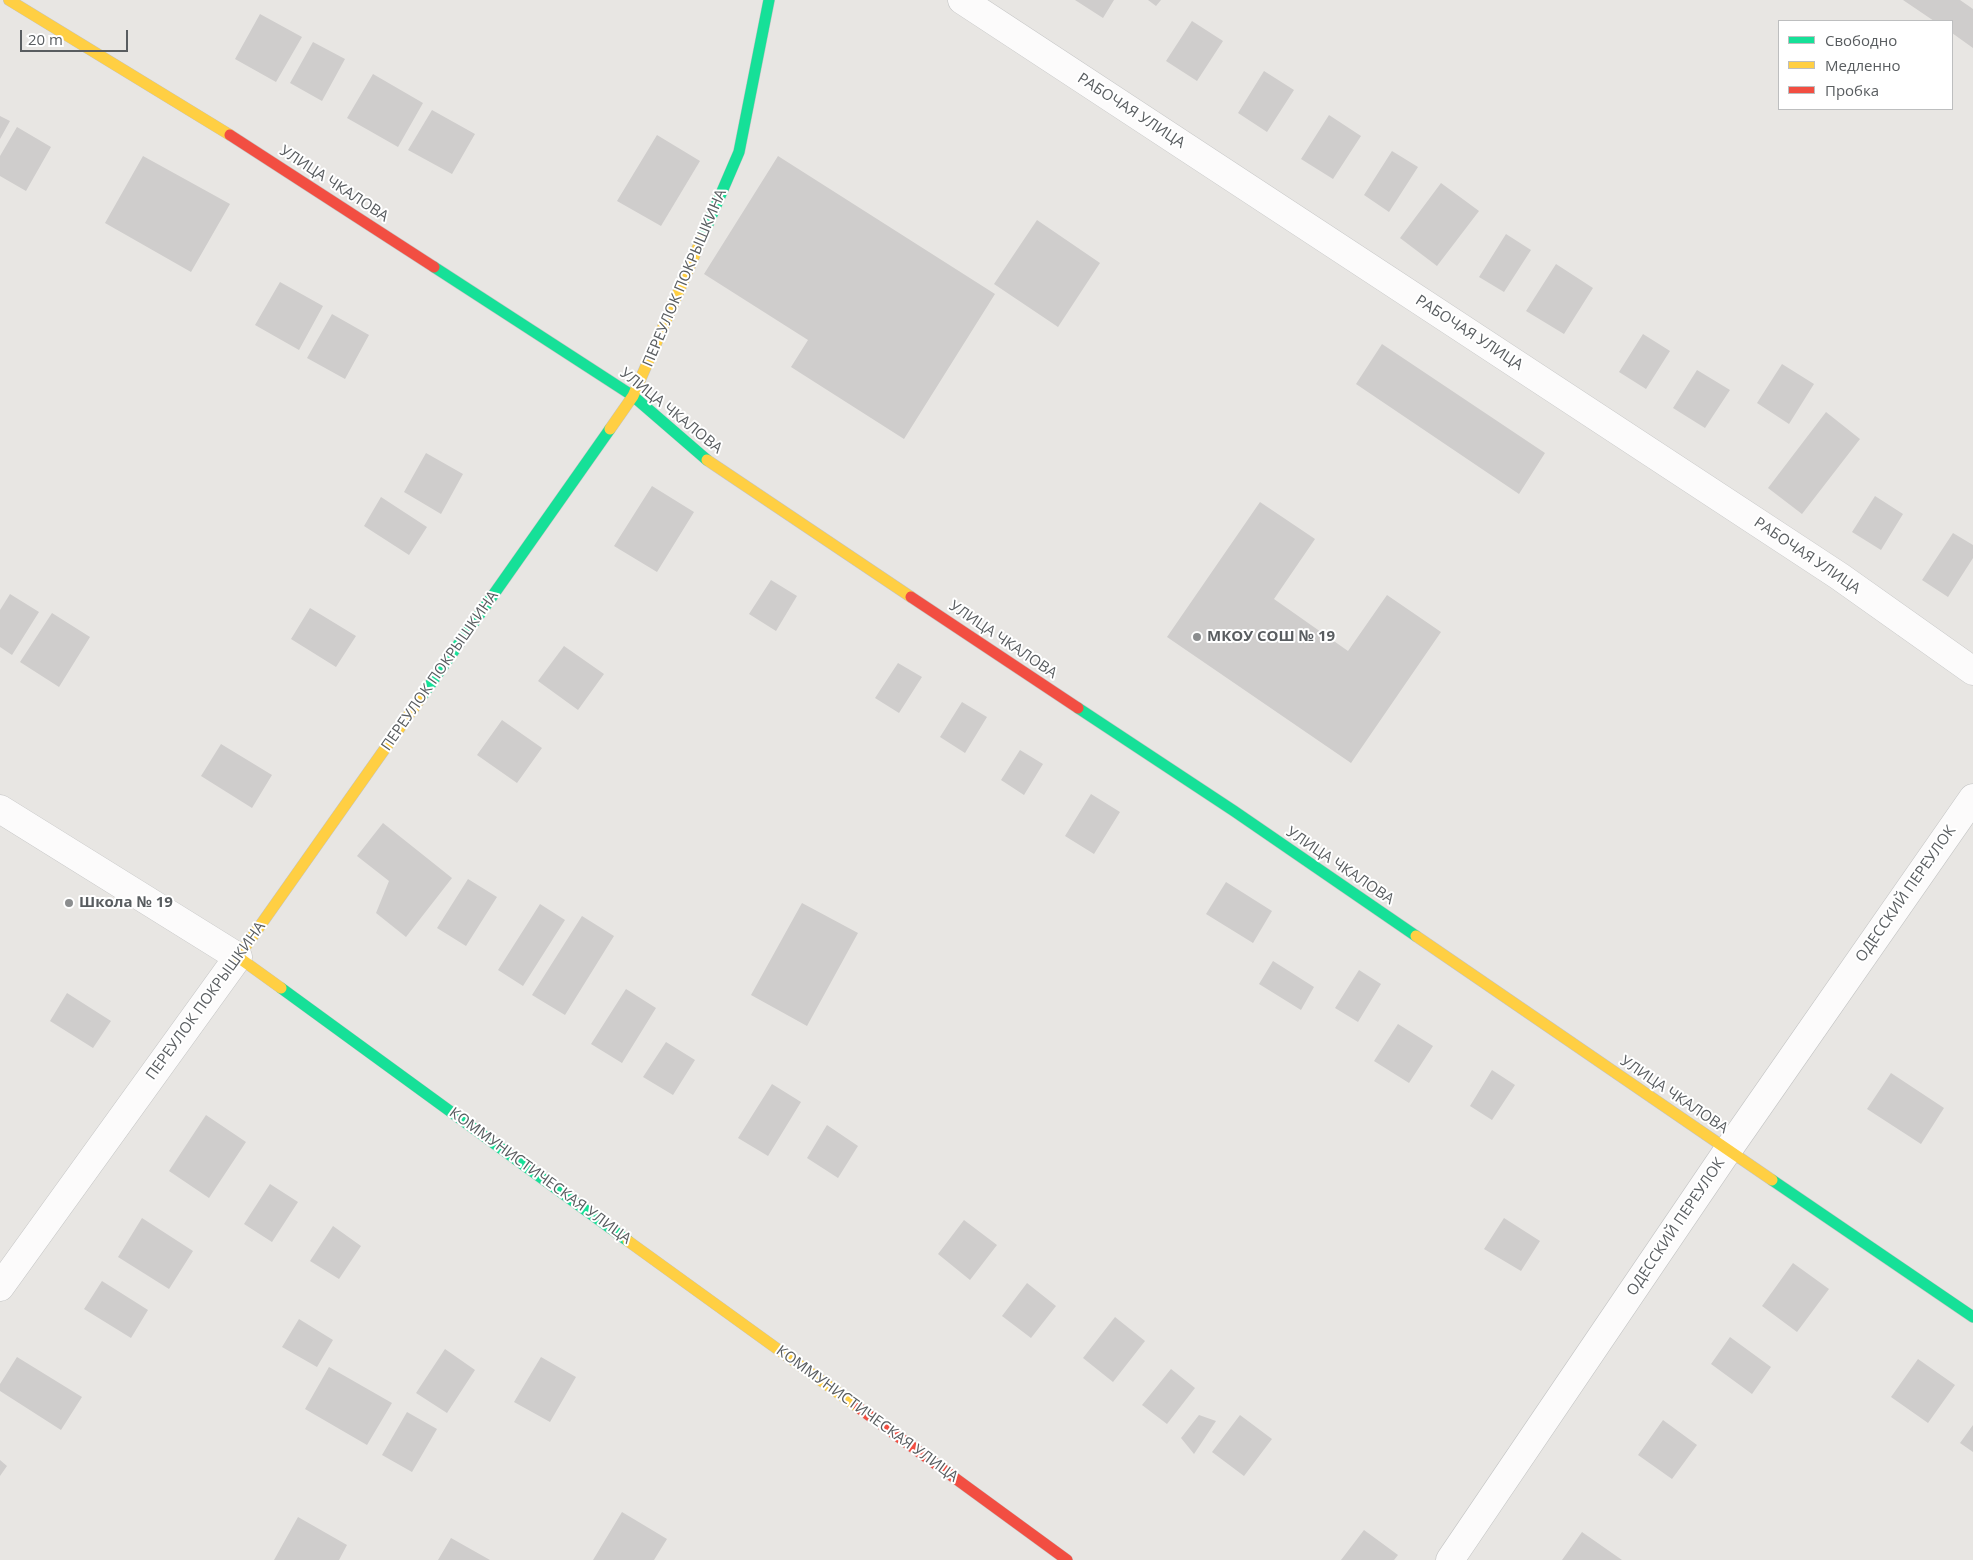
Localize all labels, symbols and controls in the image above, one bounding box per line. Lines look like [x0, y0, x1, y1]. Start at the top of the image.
scale bar [22, 20, 130, 52]
legend [1778, 20, 1953, 110]
text: 20 m [28, 29, 63, 49]
text: Свободно [1825, 30, 1897, 50]
text: Медленно [1825, 55, 1901, 75]
street label: РАБОЧАЯ УЛИЦА [1074, 70, 1188, 152]
text: Пробка [1825, 80, 1879, 100]
street label: УЛИЦА ЧКАЛОВА [276, 142, 392, 226]
street label: ПЕРЕУЛОК ПОКРЫШКИНА [639, 186, 731, 370]
street label: РАБОЧАЯ УЛИЦА [1412, 292, 1526, 374]
street label: УЛИЦА ЧКАЛОВА [616, 364, 726, 458]
street label: РАБОЧАЯ УЛИЦА [1750, 514, 1864, 598]
street label: ПЕРЕУЛОК ПОКРЫШКИНА [378, 588, 502, 754]
street label: УЛИЦА ЧКАЛОВА [946, 597, 1060, 683]
place label: МКОУ СОШ № 19 [1207, 628, 1335, 646]
marker: МКОУ СОШ № 19 [1191, 631, 1203, 643]
street label: ОДЕССКИЙ ПЕРЕУЛОК [1852, 822, 1960, 966]
street label: УЛИЦА ЧКАЛОВА [1283, 823, 1397, 909]
place label: Школа № 19 [79, 894, 173, 912]
marker: Школа № 19 [63, 897, 75, 909]
street label: ПЕРЕУЛОК ПОКРЫШКИНА [143, 918, 269, 1084]
street label: УЛИЦА ЧКАЛОВА [1617, 1052, 1731, 1138]
street label: КОММУНИСТИЧЕСКАЯ УЛИЦА [445, 1104, 635, 1248]
street label: ОДЕССКИЙ ПЕРЕУЛОК [1623, 1155, 1729, 1299]
street label: КОММУНИСТИЧЕСКАЯ УЛИЦА [772, 1342, 962, 1486]

